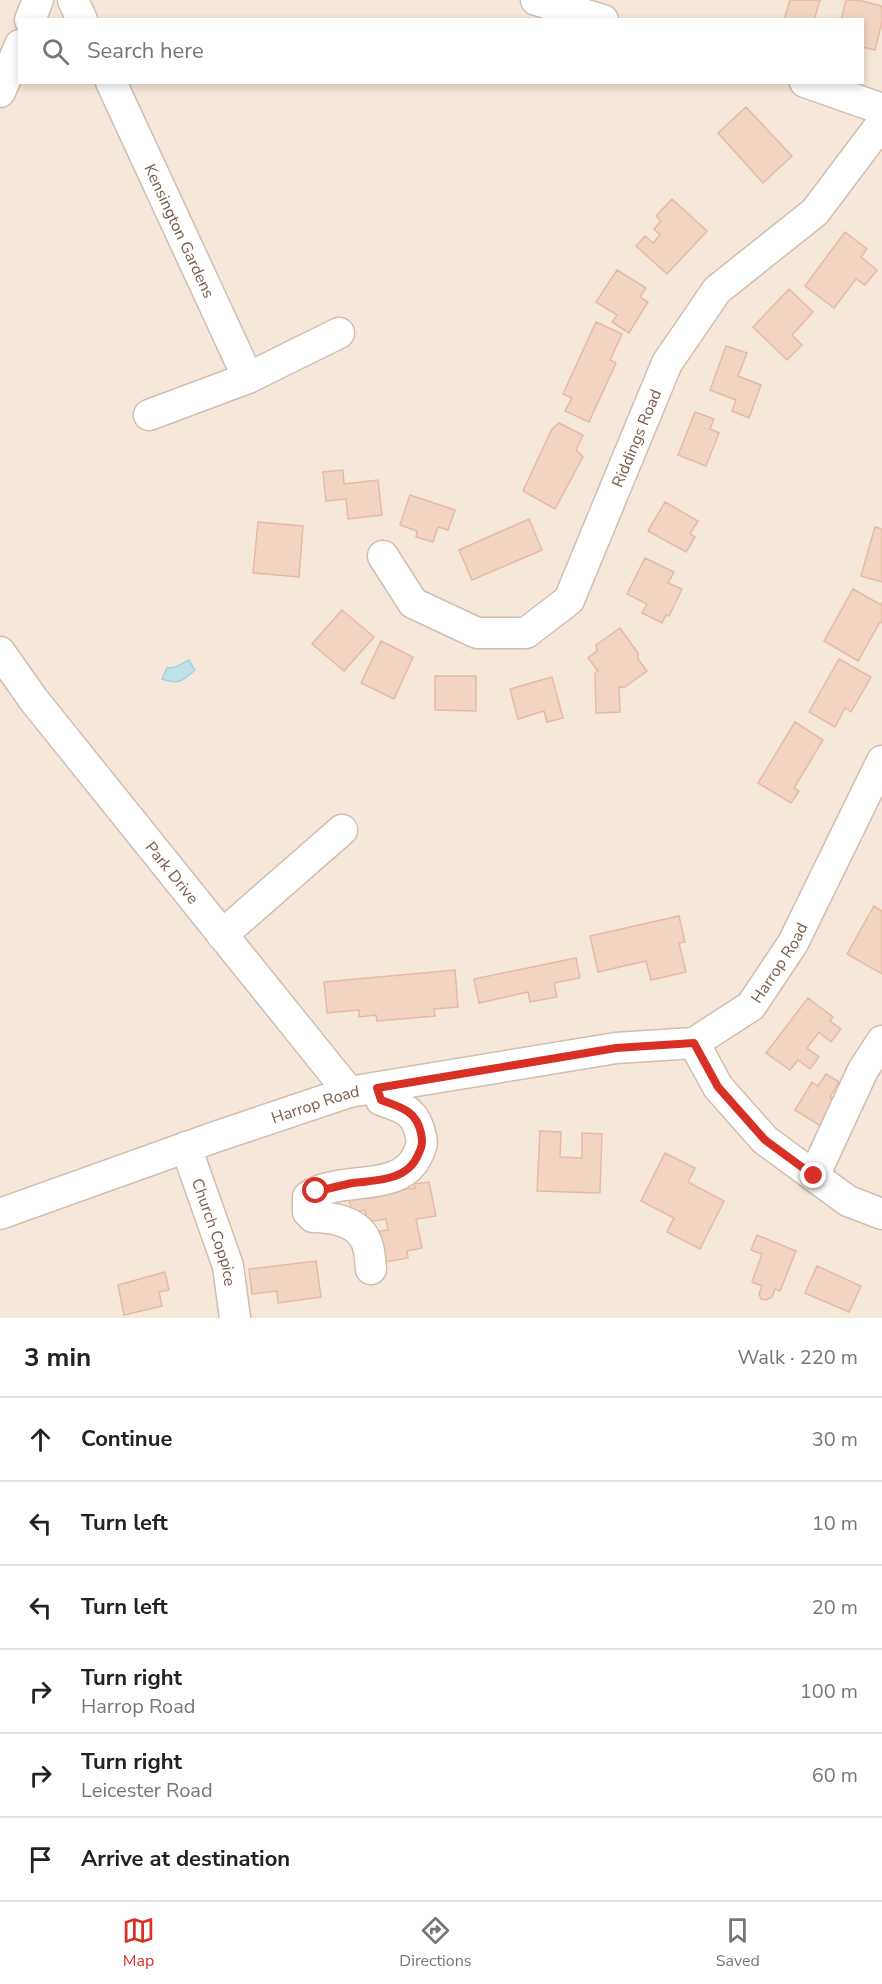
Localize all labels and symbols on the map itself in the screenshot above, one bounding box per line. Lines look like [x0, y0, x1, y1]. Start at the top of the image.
street label: Kensington Gardens [138, 161, 219, 302]
street label: Riddings Road [607, 386, 667, 491]
street label: Park Drive [140, 837, 203, 909]
street label: Harrop Road [746, 919, 813, 1008]
street label: Harrop Road [269, 1080, 361, 1129]
route end [800, 1162, 826, 1188]
street label: Church Coppice [186, 1176, 241, 1287]
route start [302, 1177, 328, 1203]

